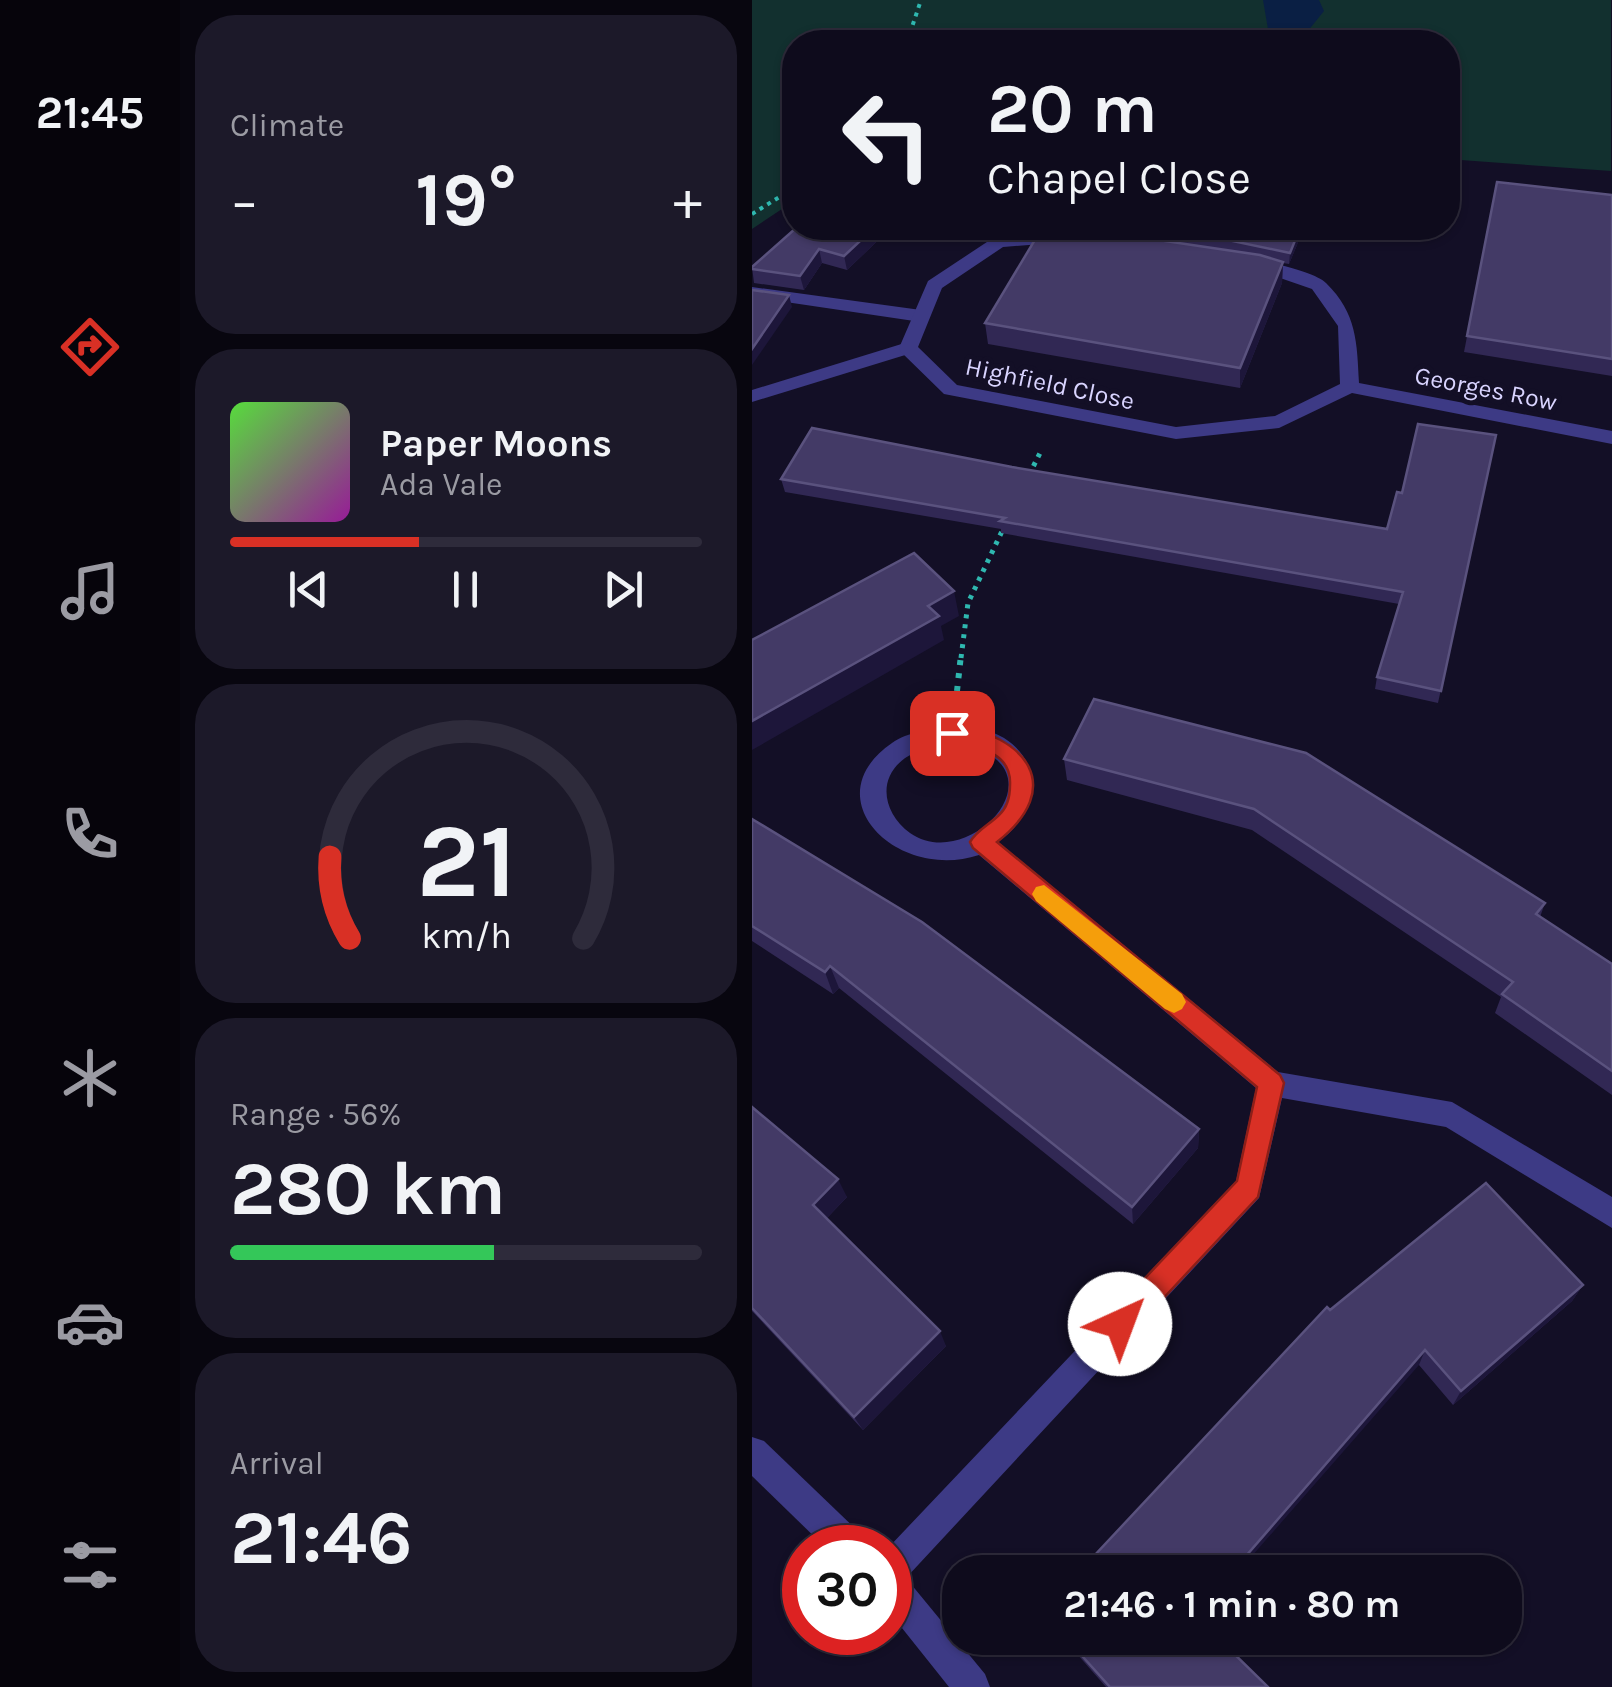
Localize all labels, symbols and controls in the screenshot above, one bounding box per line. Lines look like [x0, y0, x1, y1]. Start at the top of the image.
text: 20 m [987, 68, 1158, 150]
icon: left [822, 70, 952, 200]
text: 21:45 [36, 87, 144, 139]
text: Climate [230, 107, 344, 144]
text: Chapel Close [987, 152, 1251, 204]
text: 19° [415, 156, 517, 244]
text: − [230, 169, 259, 233]
text: + [673, 169, 702, 233]
icon: directions [55, 312, 125, 382]
street label: Highfield Close [963, 351, 1137, 416]
street label: Georges Row [1412, 360, 1560, 416]
text: Paper Moons [380, 421, 612, 466]
text: Ada Vale [380, 466, 503, 503]
icon: music [55, 556, 125, 626]
icon: previous [281, 562, 336, 617]
icon: pause [438, 562, 493, 617]
icon: next [596, 562, 651, 617]
pin [910, 691, 995, 776]
icon: arrive [925, 706, 980, 761]
icon: phone [55, 799, 125, 869]
text: 21 [416, 801, 516, 922]
text: km/h [421, 915, 511, 957]
icon: climate [55, 1043, 125, 1113]
text: Range · 56% [230, 1096, 402, 1133]
text: 280 km [230, 1145, 506, 1233]
position arrow [1068, 1272, 1172, 1376]
icon: car [55, 1287, 125, 1357]
text: Arrival [230, 1445, 324, 1482]
text: 21:46 [230, 1494, 412, 1582]
speed limit sign: 30 [782, 1525, 912, 1655]
icon: filters [55, 1530, 125, 1600]
text: 21:46 · 1 min · 80 m [1064, 1582, 1400, 1627]

